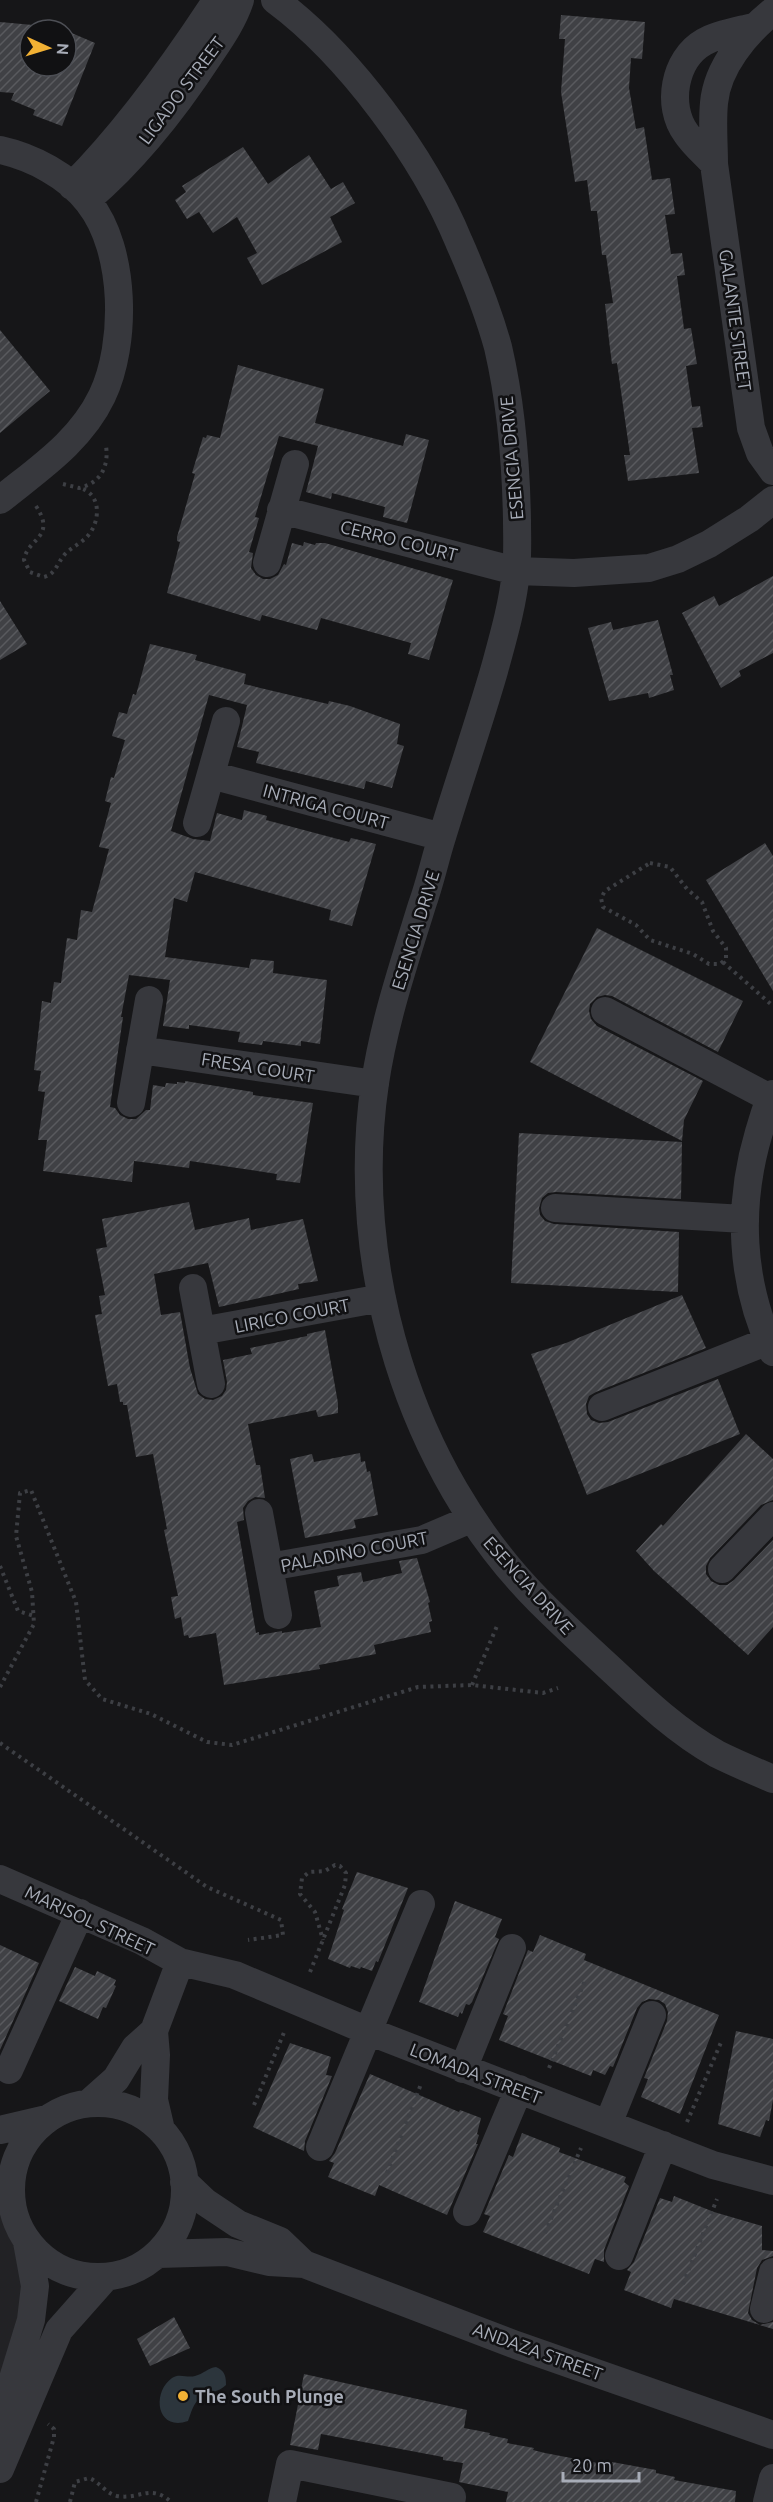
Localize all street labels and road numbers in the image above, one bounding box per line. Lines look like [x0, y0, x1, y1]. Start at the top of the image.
street label: LIGADO STREET [134, 32, 228, 148]
street label: GALANTE STREET [716, 248, 756, 392]
street label: ESENCIA DRIVE [496, 395, 526, 521]
street label: CERRO COURT [338, 516, 460, 564]
street label: INTRIGA COURT [261, 780, 391, 832]
street label: ESENCIA DRIVE [387, 868, 443, 992]
street label: FRESA COURT [200, 1048, 316, 1086]
street label: LIRICO COURT [233, 1294, 351, 1336]
street label: PALADINO COURT [279, 1527, 429, 1575]
street label: ESENCIA DRIVE [480, 1532, 578, 1638]
street label: MARISOL STREET [22, 1881, 158, 1959]
street label: LOMADA STREET [407, 2039, 545, 2107]
street label: ANDAZA STREET [471, 2318, 605, 2384]

